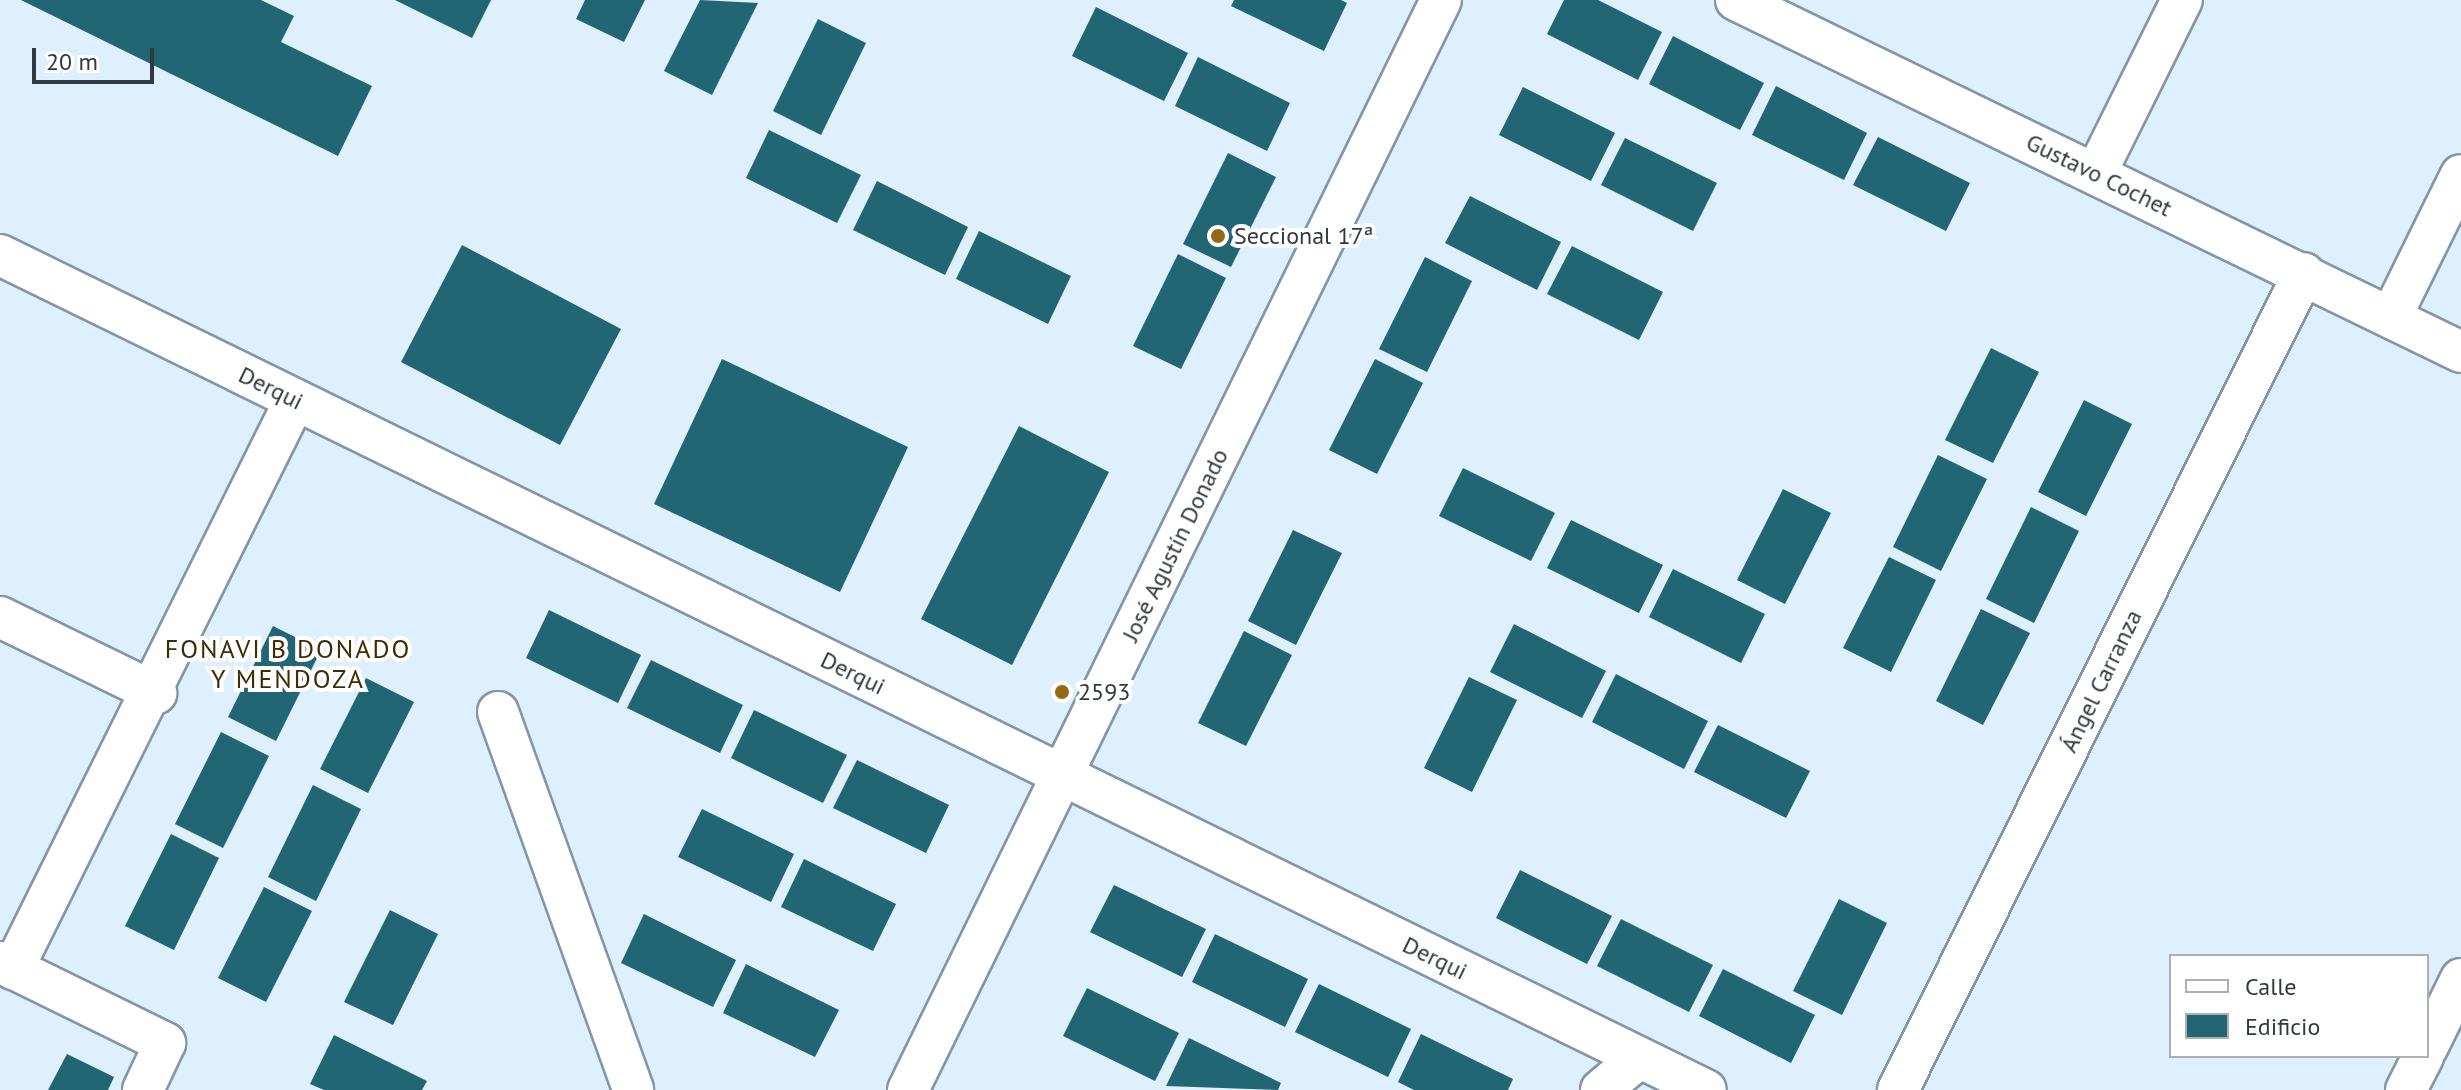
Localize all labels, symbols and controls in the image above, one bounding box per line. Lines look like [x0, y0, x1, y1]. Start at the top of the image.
scale bar [36, 32, 158, 82]
text: 20 m [46, 46, 98, 77]
street label: Gustavo Cochet [2022, 127, 2176, 223]
place label: Seccional 17ª [1234, 222, 1373, 250]
marker: Seccional 17ª [1209, 227, 1227, 245]
street label: Derqui [234, 360, 308, 416]
street label: José Agustín Donado [1116, 444, 1234, 646]
street label: Ángel Carranza [2054, 605, 2148, 757]
district label: FONAVI B DONADO Y MENDOZA [165, 633, 411, 694]
street label: Derqui [816, 645, 890, 701]
place label: 2593 [1078, 678, 1130, 706]
marker: 2593 [1053, 683, 1071, 701]
street label: Derqui [1398, 930, 1472, 986]
legend [2169, 954, 2429, 1058]
text: Calle [2245, 971, 2296, 1002]
text: Edificio [2245, 1011, 2320, 1042]

